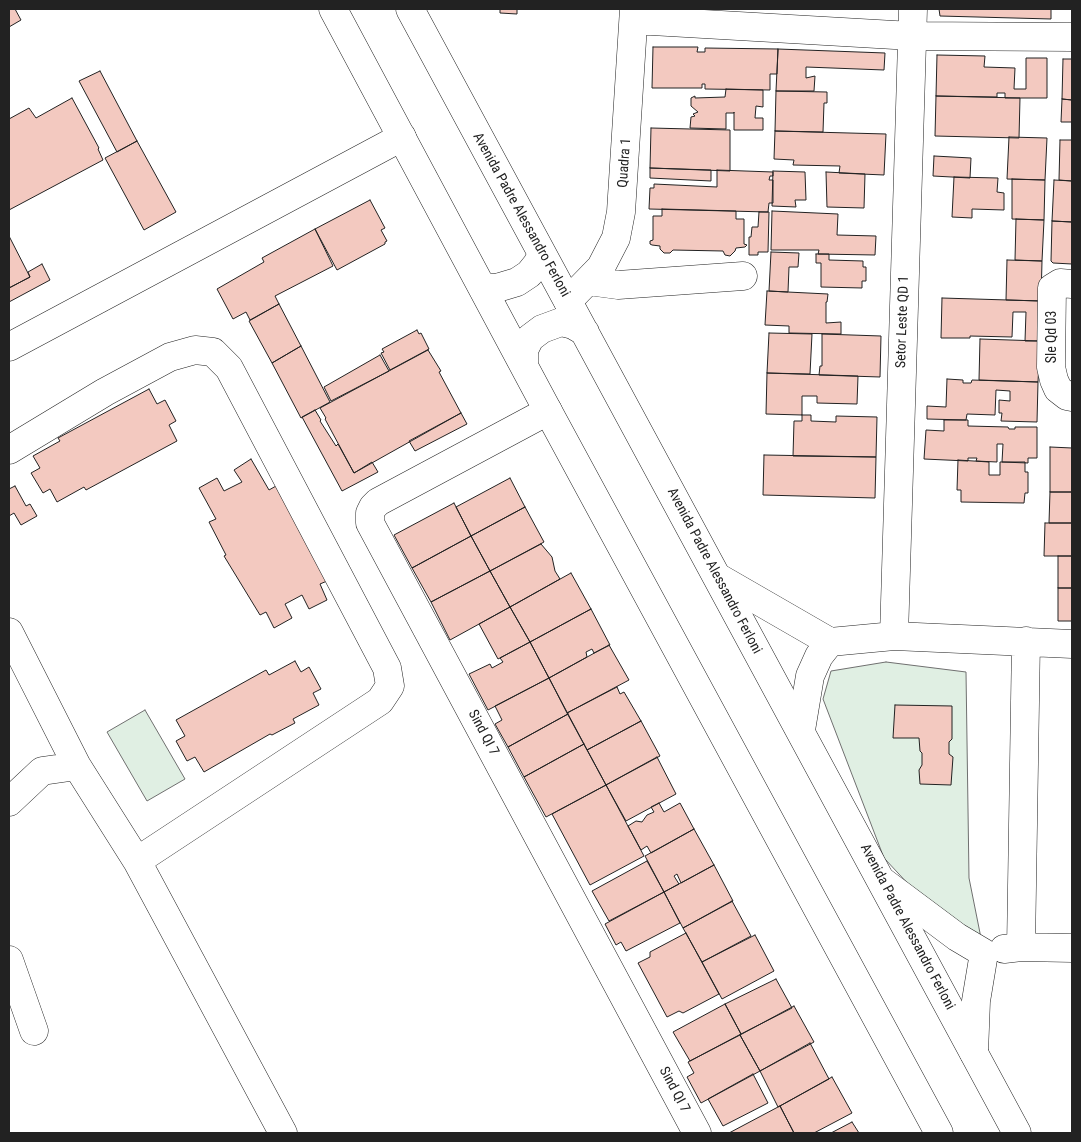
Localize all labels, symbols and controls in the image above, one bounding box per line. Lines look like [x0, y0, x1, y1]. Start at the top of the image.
street label: Avenida Padre Alessandro Ferloni [469, 130, 573, 300]
street label: Quadra 1 [615, 138, 635, 188]
street label: Setor Leste QD 1 [893, 276, 913, 368]
street label: Sle Qd 03 [1044, 311, 1060, 363]
street label: Avenida Padre Alessandro Ferloni [663, 485, 765, 657]
street label: Sind QI 7 [464, 707, 502, 759]
street label: Avenida Padre Alessandro Ferloni [856, 841, 958, 1013]
street label: Sind QI 7 [655, 1064, 693, 1116]

